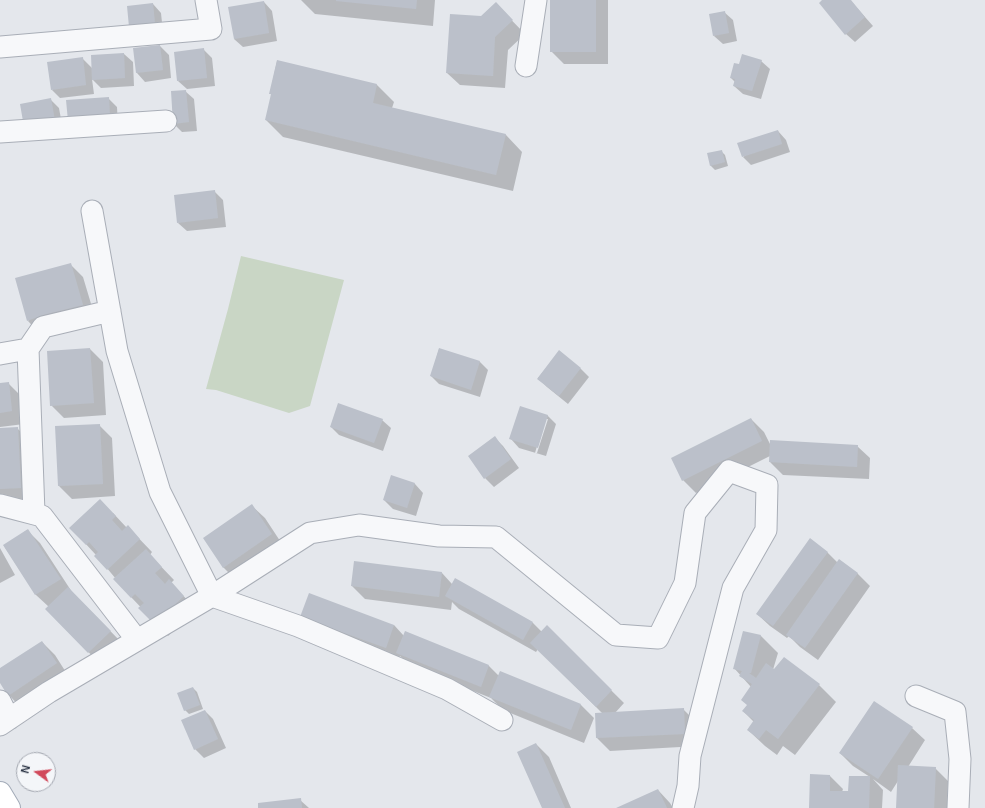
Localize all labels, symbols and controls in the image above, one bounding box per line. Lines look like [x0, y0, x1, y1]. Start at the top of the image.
north arrow [16, 752, 56, 792]
text: N [19, 764, 32, 775]

